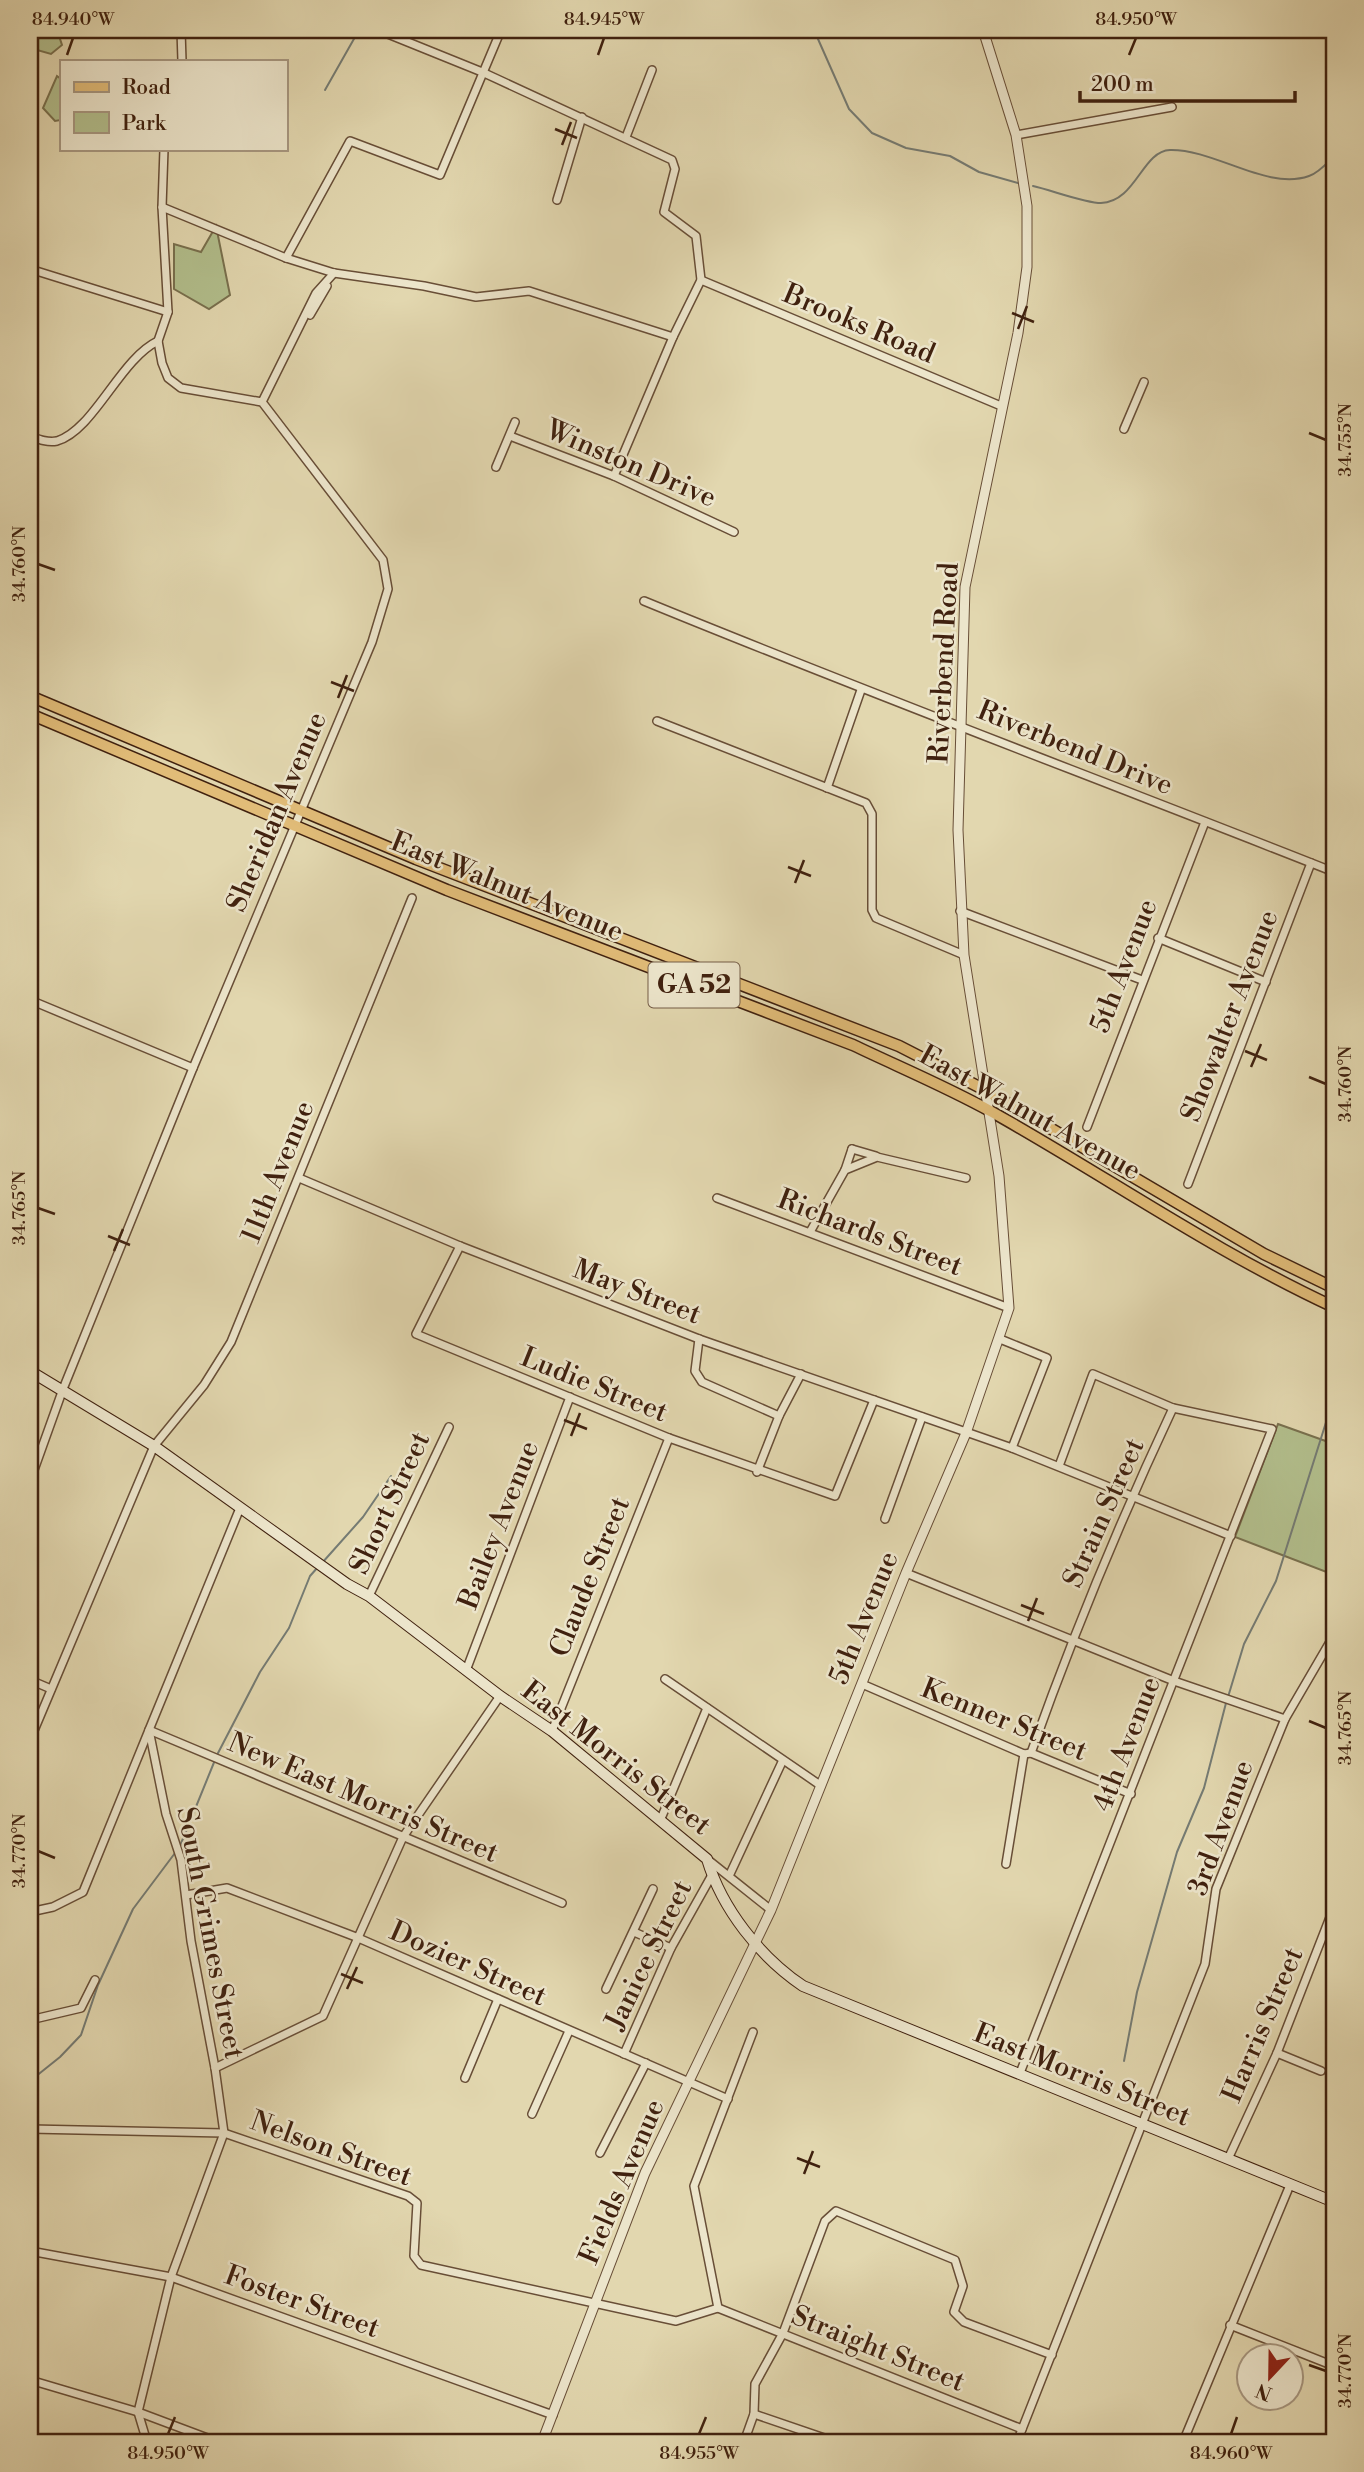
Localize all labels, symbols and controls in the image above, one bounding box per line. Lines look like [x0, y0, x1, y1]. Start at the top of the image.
text: 84.940°W [32, 8, 115, 31]
text: 84.945°W [564, 8, 645, 31]
text: 84.950°W [1095, 8, 1178, 31]
legend [60, 60, 287, 150]
scale bar [1080, 60, 1296, 104]
text: 200 m [1091, 72, 1154, 98]
text: Road [122, 75, 171, 101]
text: Park [122, 111, 167, 137]
street label: Brooks Road [777, 276, 940, 372]
text: 34.755°N [1334, 403, 1357, 477]
street label: Winston Drive [540, 412, 722, 516]
text: 34.760°N [8, 525, 31, 602]
street label: Riverbend Road [921, 561, 967, 765]
street label: Riverbend Drive [972, 693, 1178, 803]
street label: Sheridan Avenue [219, 707, 335, 917]
street label: East Walnut Avenue [385, 824, 629, 950]
street label: 5th Avenue [1083, 894, 1165, 1038]
street label: Showalter Avenue [1174, 905, 1286, 1127]
road number: GA 52 [648, 962, 740, 1008]
street label: East Walnut Avenue [913, 1037, 1147, 1189]
text: 34.760°N [1334, 1045, 1357, 1122]
street label: 11th Avenue [234, 1096, 322, 1248]
text: 34.765°N [8, 1170, 31, 1245]
street label: Richards Street [773, 1182, 967, 1284]
street label: May Street [568, 1252, 706, 1332]
street label: Ludie Street [515, 1340, 673, 1430]
street label: Short Street [342, 1426, 438, 1580]
street label: Strain Street [1055, 1433, 1153, 1593]
street label: Bailey Avenue [451, 1436, 547, 1615]
street label: Claude Street [542, 1492, 638, 1662]
street label: 5th Avenue [821, 1546, 907, 1690]
street label: Kenner Street [916, 1671, 1092, 1769]
street label: 4th Avenue [1085, 1672, 1169, 1816]
street label: East Morris Street [514, 1673, 718, 1843]
text: 34.765°N [1334, 1690, 1357, 1765]
street label: New East Morris Street [222, 1725, 504, 1871]
street label: 3rd Avenue [1180, 1756, 1262, 1900]
street label: South Grimes Street [168, 1804, 252, 2062]
text: 34.770°N [8, 1813, 31, 1888]
street label: Janice Street [597, 1874, 700, 2036]
street label: Dozier Street [384, 1914, 552, 2014]
street label: Harris Street [1215, 1942, 1311, 2108]
street label: East Morris Street [968, 2016, 1196, 2134]
street label: Fields Avenue [572, 2094, 672, 2270]
street label: Nelson Street [245, 2104, 417, 2194]
street label: Foster Street [220, 2258, 384, 2346]
street label: Straight Street [786, 2298, 970, 2400]
text: 34.770°N [1334, 2333, 1357, 2408]
north arrow [1234, 2342, 1304, 2412]
text: N [1253, 2378, 1275, 2406]
text: 84.950°W [127, 2442, 210, 2465]
text: 84.955°W [659, 2442, 740, 2465]
text: 84.960°W [1190, 2442, 1273, 2465]

